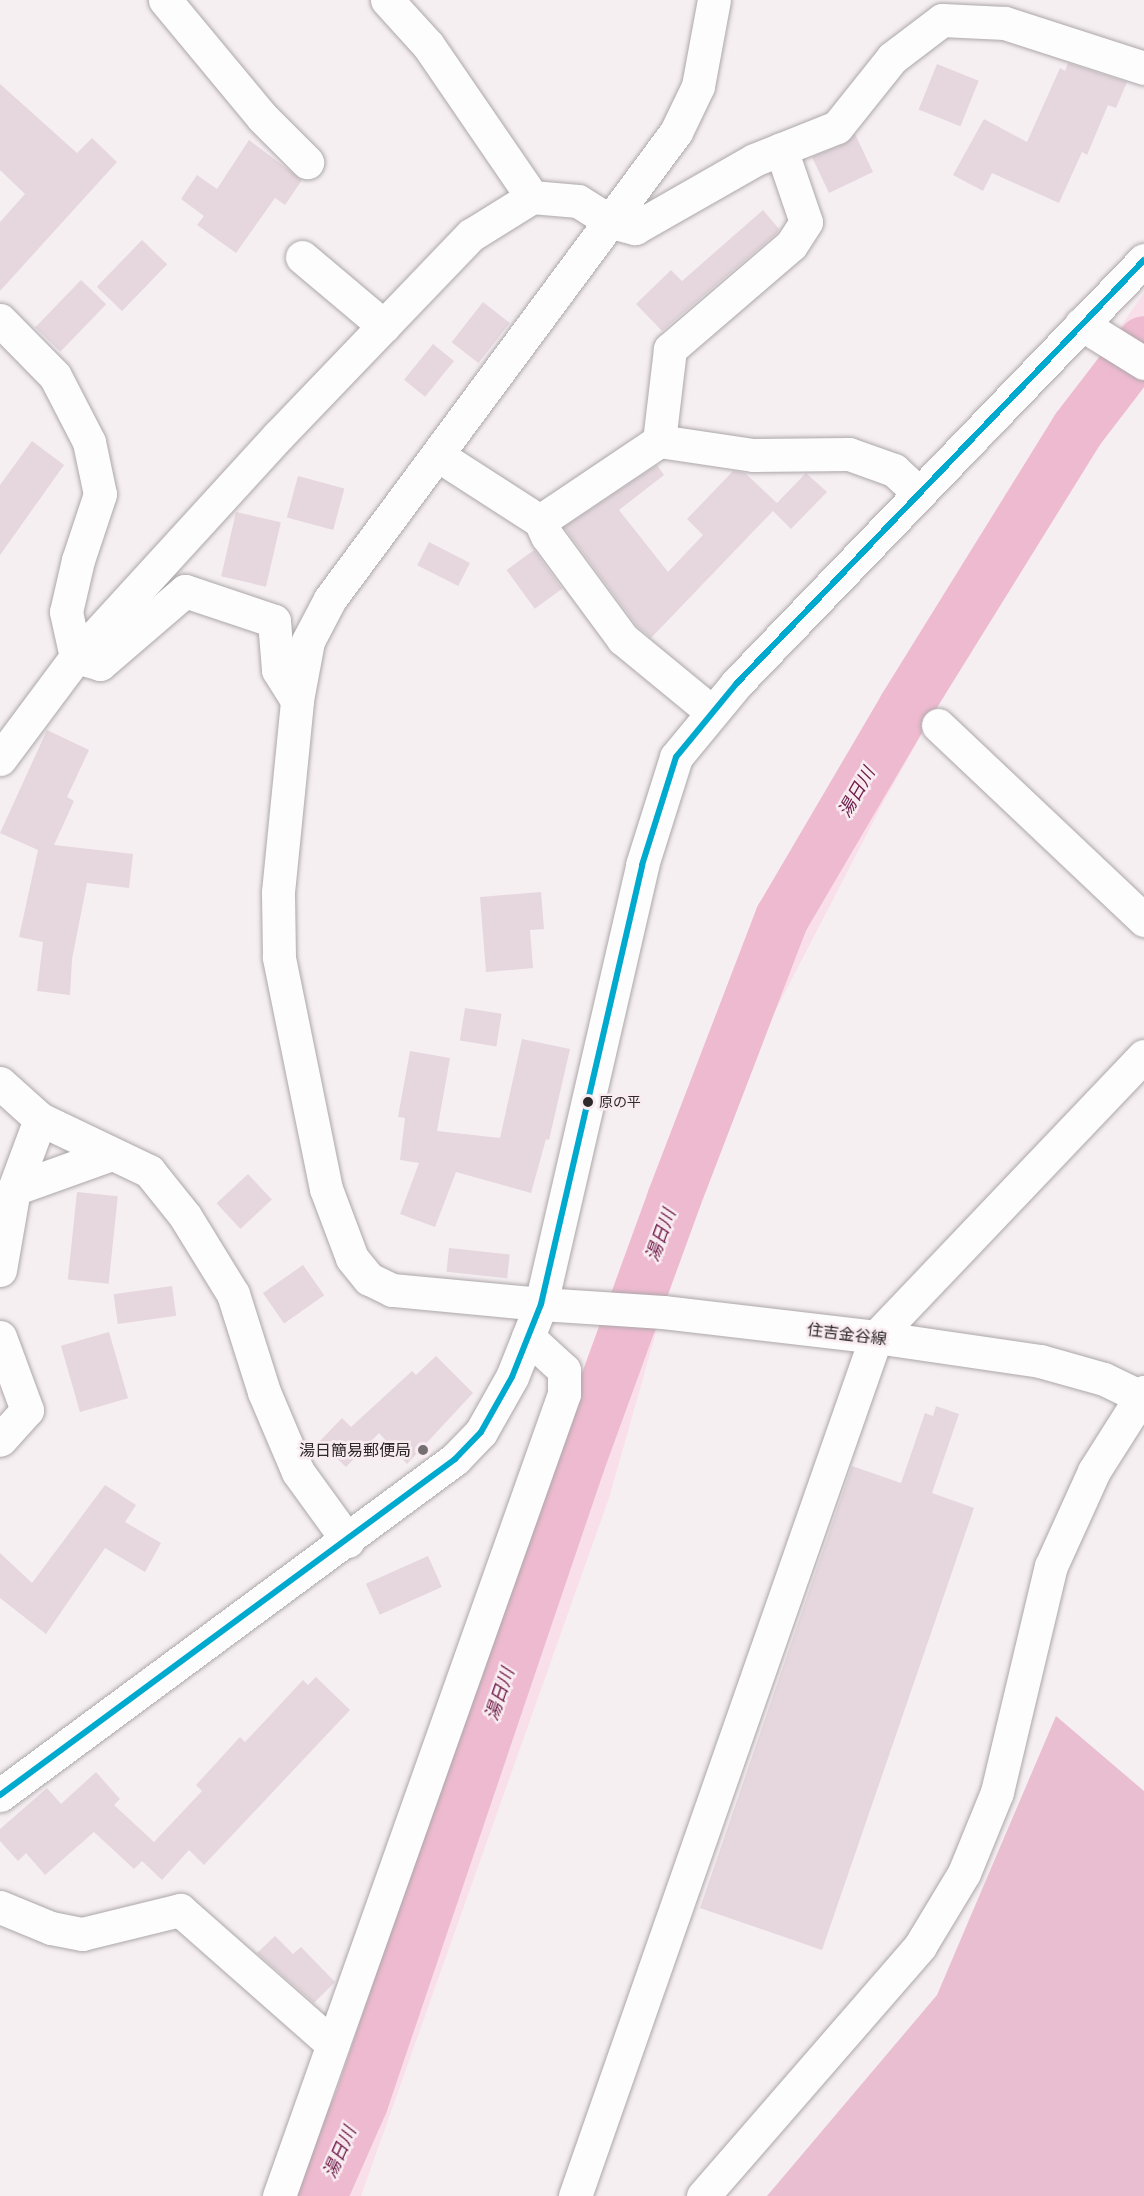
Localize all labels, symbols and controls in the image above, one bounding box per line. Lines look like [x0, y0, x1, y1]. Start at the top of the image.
water label: 湯日川 [833, 763, 879, 821]
place label: 原の平 [599, 1094, 641, 1110]
marker: 原の平 [582, 1096, 594, 1108]
water label: 湯日川 [641, 1206, 679, 1264]
street label: 住吉金谷線 [806, 1320, 888, 1348]
place label: 湯日簡易郵便局 [299, 1440, 411, 1460]
marker: 湯日簡易郵便局 [416, 1443, 430, 1457]
water label: 湯日川 [480, 1665, 518, 1723]
water label: 湯日川 [318, 2123, 360, 2181]

